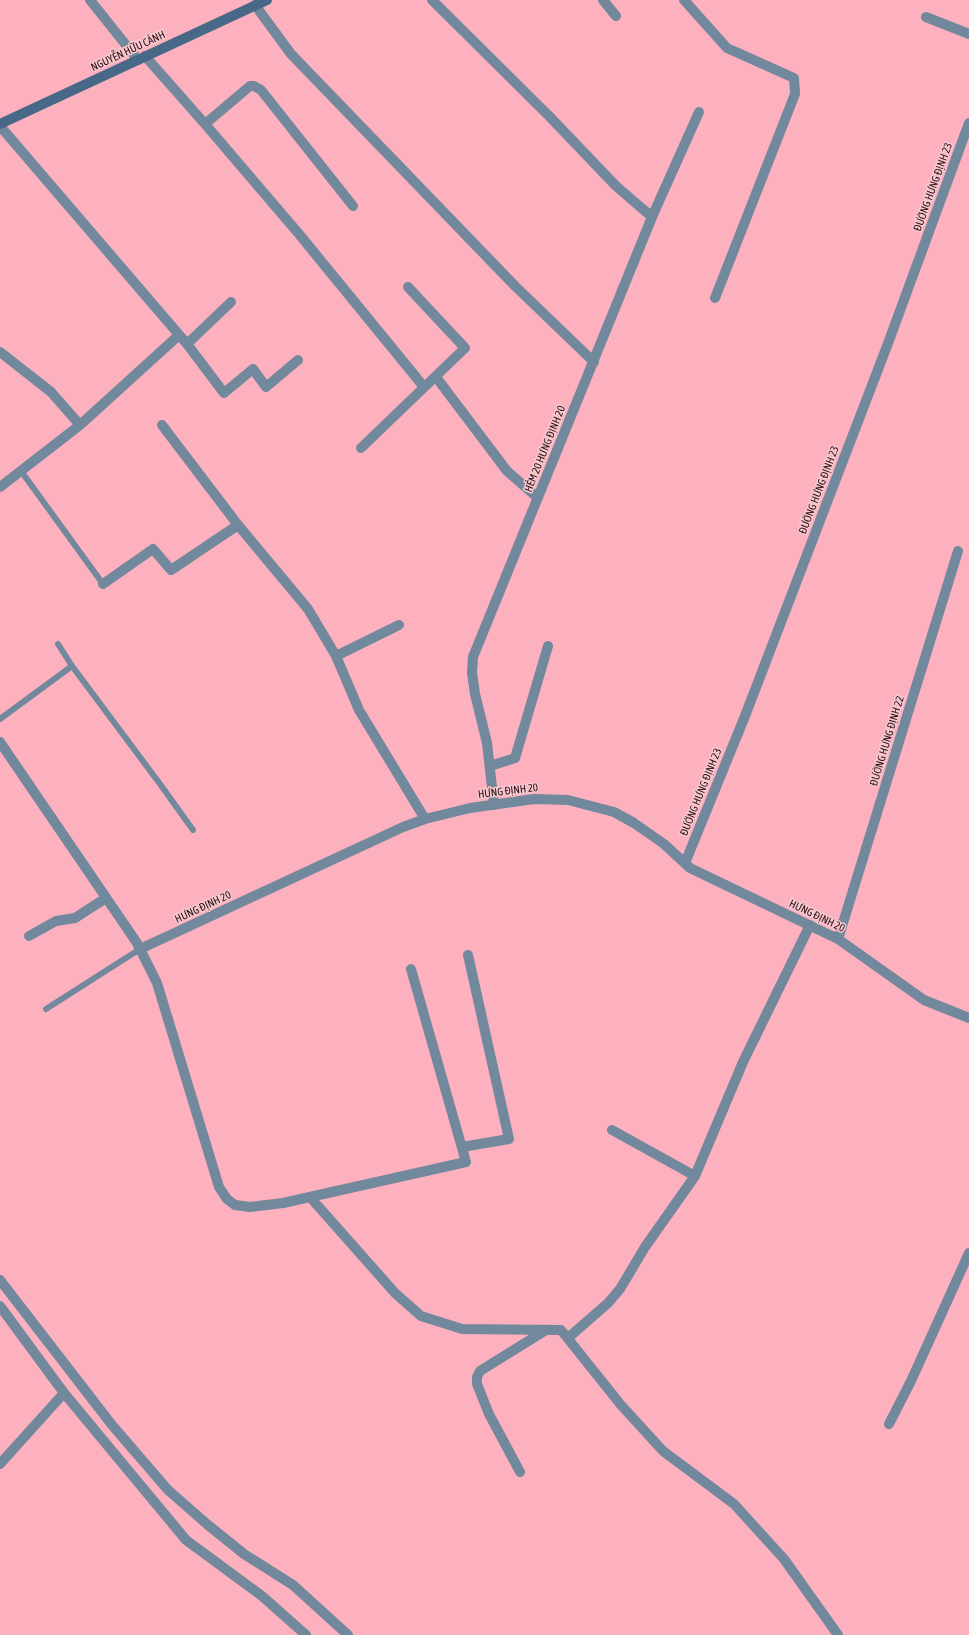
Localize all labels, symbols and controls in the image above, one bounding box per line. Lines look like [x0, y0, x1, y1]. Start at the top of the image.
street label: NGUYỄN HỮU CẢNH [89, 28, 167, 74]
street label: ĐƯỜNG HƯNG ĐỊNH 23 [911, 141, 955, 233]
street label: HẺM 20 HƯNG ĐỊNH 20 [522, 404, 568, 494]
street label: ĐƯỜNG HƯNG ĐỊNH 23 [796, 444, 842, 536]
street label: ĐƯỜNG HƯNG ĐỊNH 22 [867, 694, 907, 788]
street label: ĐƯỜNG HƯNG ĐỊNH 23 [677, 746, 725, 838]
street label: HƯNG ĐỊNH 20 [477, 781, 539, 801]
street label: HƯNG ĐỊNH 20 [173, 888, 233, 926]
street label: HƯNG ĐỊNH 20 [787, 897, 847, 935]

